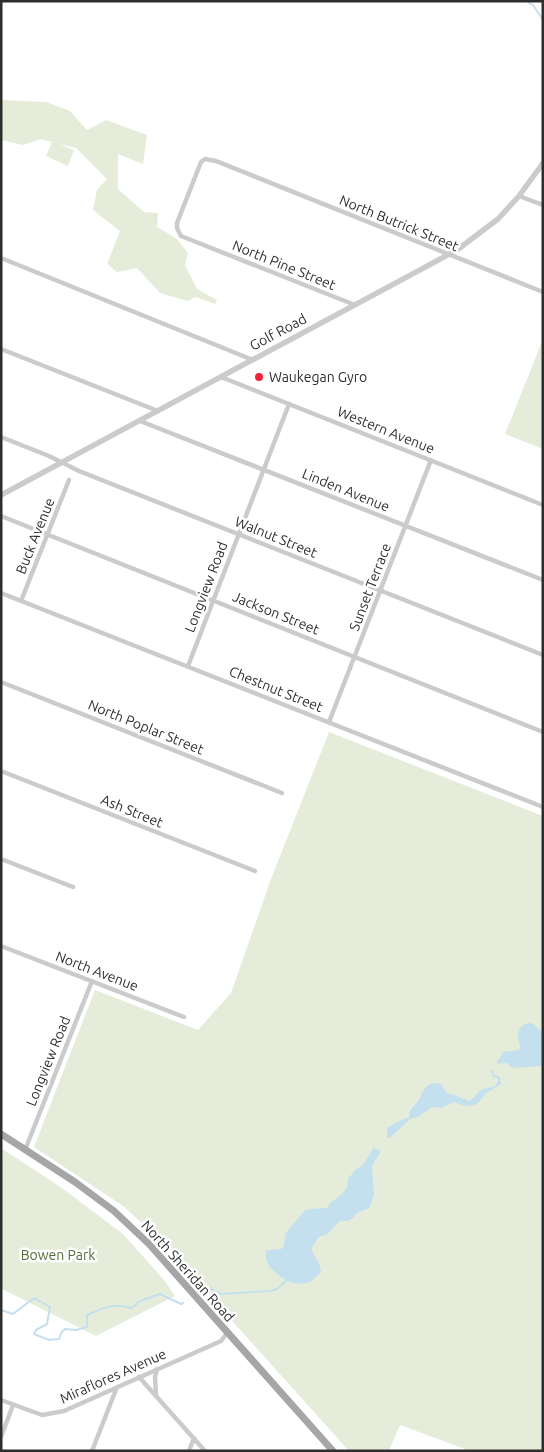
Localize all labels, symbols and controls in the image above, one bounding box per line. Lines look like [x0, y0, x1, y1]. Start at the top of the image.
street label: North Butrick Street [337, 192, 461, 254]
street label: North Pine Street [230, 237, 338, 293]
street label: Golf Road [247, 310, 309, 354]
place label: Waukegan Gyro [269, 369, 367, 385]
marker: Waukegan Gyro [253, 371, 265, 383]
street label: Western Avenue [335, 403, 437, 457]
street label: Linden Avenue [300, 465, 392, 515]
street label: Buck Avenue [12, 496, 58, 576]
street label: Walnut Street [233, 513, 320, 561]
street label: Longview Road [181, 539, 231, 635]
street label: Sunset Terrace [346, 541, 394, 633]
street label: Jackson Street [230, 588, 322, 638]
street label: Chestnut Street [227, 663, 326, 715]
street label: North Poplar Street [86, 696, 207, 758]
street label: Ash Street [99, 791, 166, 831]
street label: North Avenue [53, 948, 141, 994]
street label: Longview Road [23, 1014, 73, 1108]
street label: North Sheridan Road [138, 1217, 238, 1325]
park label: Bowen Park [21, 1247, 95, 1263]
street label: Miraflores Avenue [57, 1345, 169, 1407]

